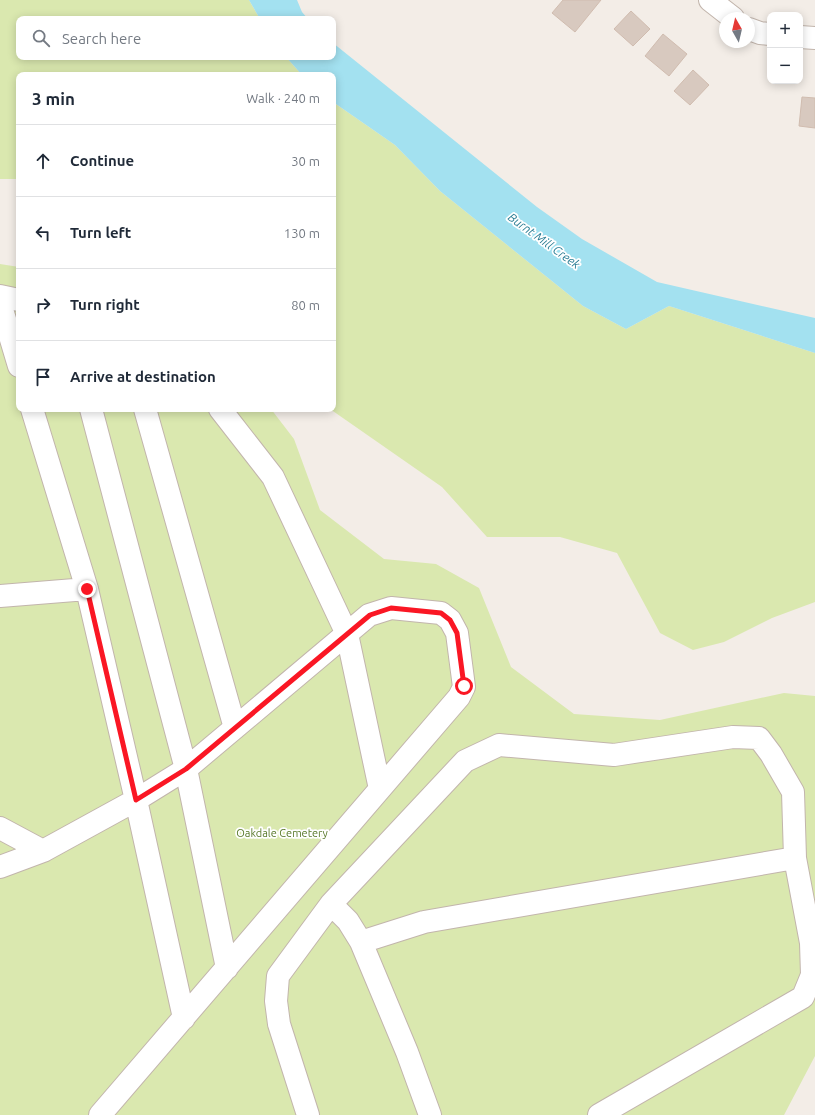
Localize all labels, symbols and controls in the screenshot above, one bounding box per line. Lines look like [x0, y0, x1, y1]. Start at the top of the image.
north arrow [719, 12, 755, 48]
map controls [767, 12, 803, 84]
button: + [767, 12, 803, 48]
search box [16, 16, 336, 60]
icon: search [30, 27, 52, 49]
text: Search here [62, 30, 141, 47]
button: − [767, 48, 803, 84]
text: 3 min [32, 89, 75, 108]
text: Walk · 240 m [246, 91, 320, 105]
icon: ahead [32, 150, 54, 172]
text: Continue [70, 152, 134, 169]
text: 30 m [291, 154, 320, 168]
water label: Burnt Mill Creek [506, 210, 583, 272]
icon: left [32, 222, 54, 244]
text: Turn left [70, 224, 131, 241]
text: 130 m [284, 226, 320, 240]
icon: right [32, 294, 54, 316]
text: Turn right [70, 296, 140, 313]
text: 80 m [291, 298, 320, 312]
icon: arrive [32, 366, 54, 388]
text: Arrive at destination [70, 368, 216, 385]
route end [78, 580, 96, 598]
route start [455, 677, 473, 695]
park label: Oakdale Cemetery [236, 827, 328, 839]

